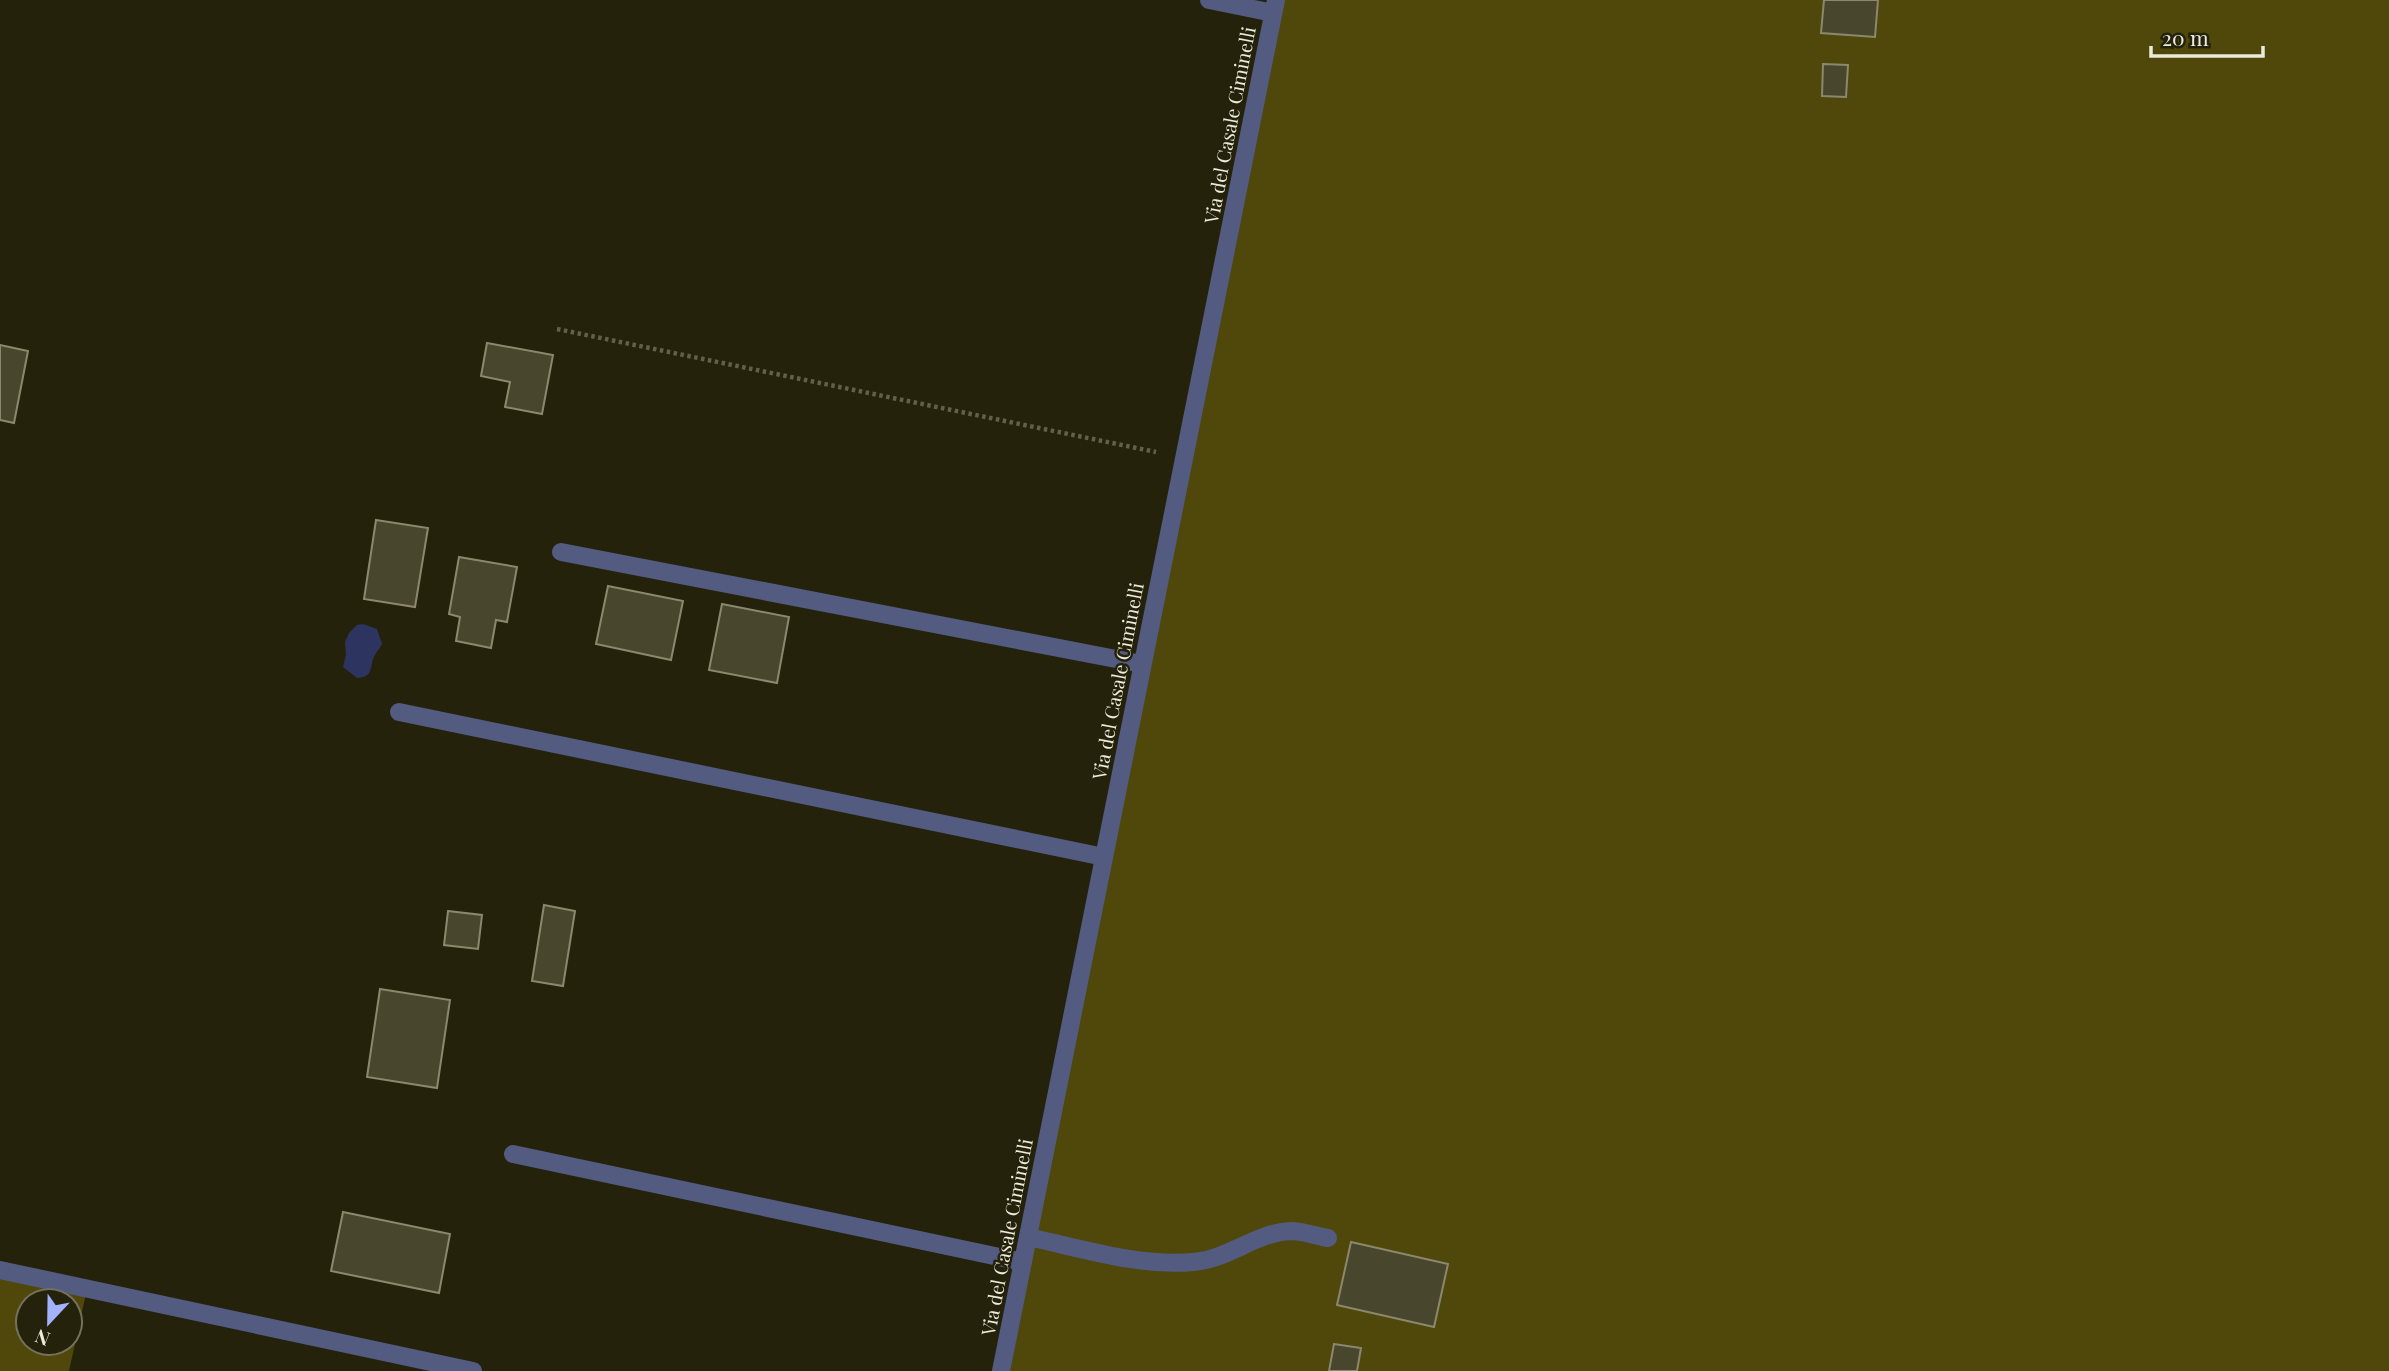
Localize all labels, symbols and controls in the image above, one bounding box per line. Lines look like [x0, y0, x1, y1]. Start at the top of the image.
scale bar [2151, 14, 2263, 58]
text: 20 m [2162, 23, 2209, 51]
street label: Via del Casale Ciminelli [1197, 24, 1261, 227]
street label: Via del Casale Ciminelli [1085, 580, 1149, 783]
street label: Via del Casale Ciminelli [974, 1136, 1038, 1339]
north arrow [14, 1287, 84, 1357]
text: N [31, 1324, 53, 1353]

